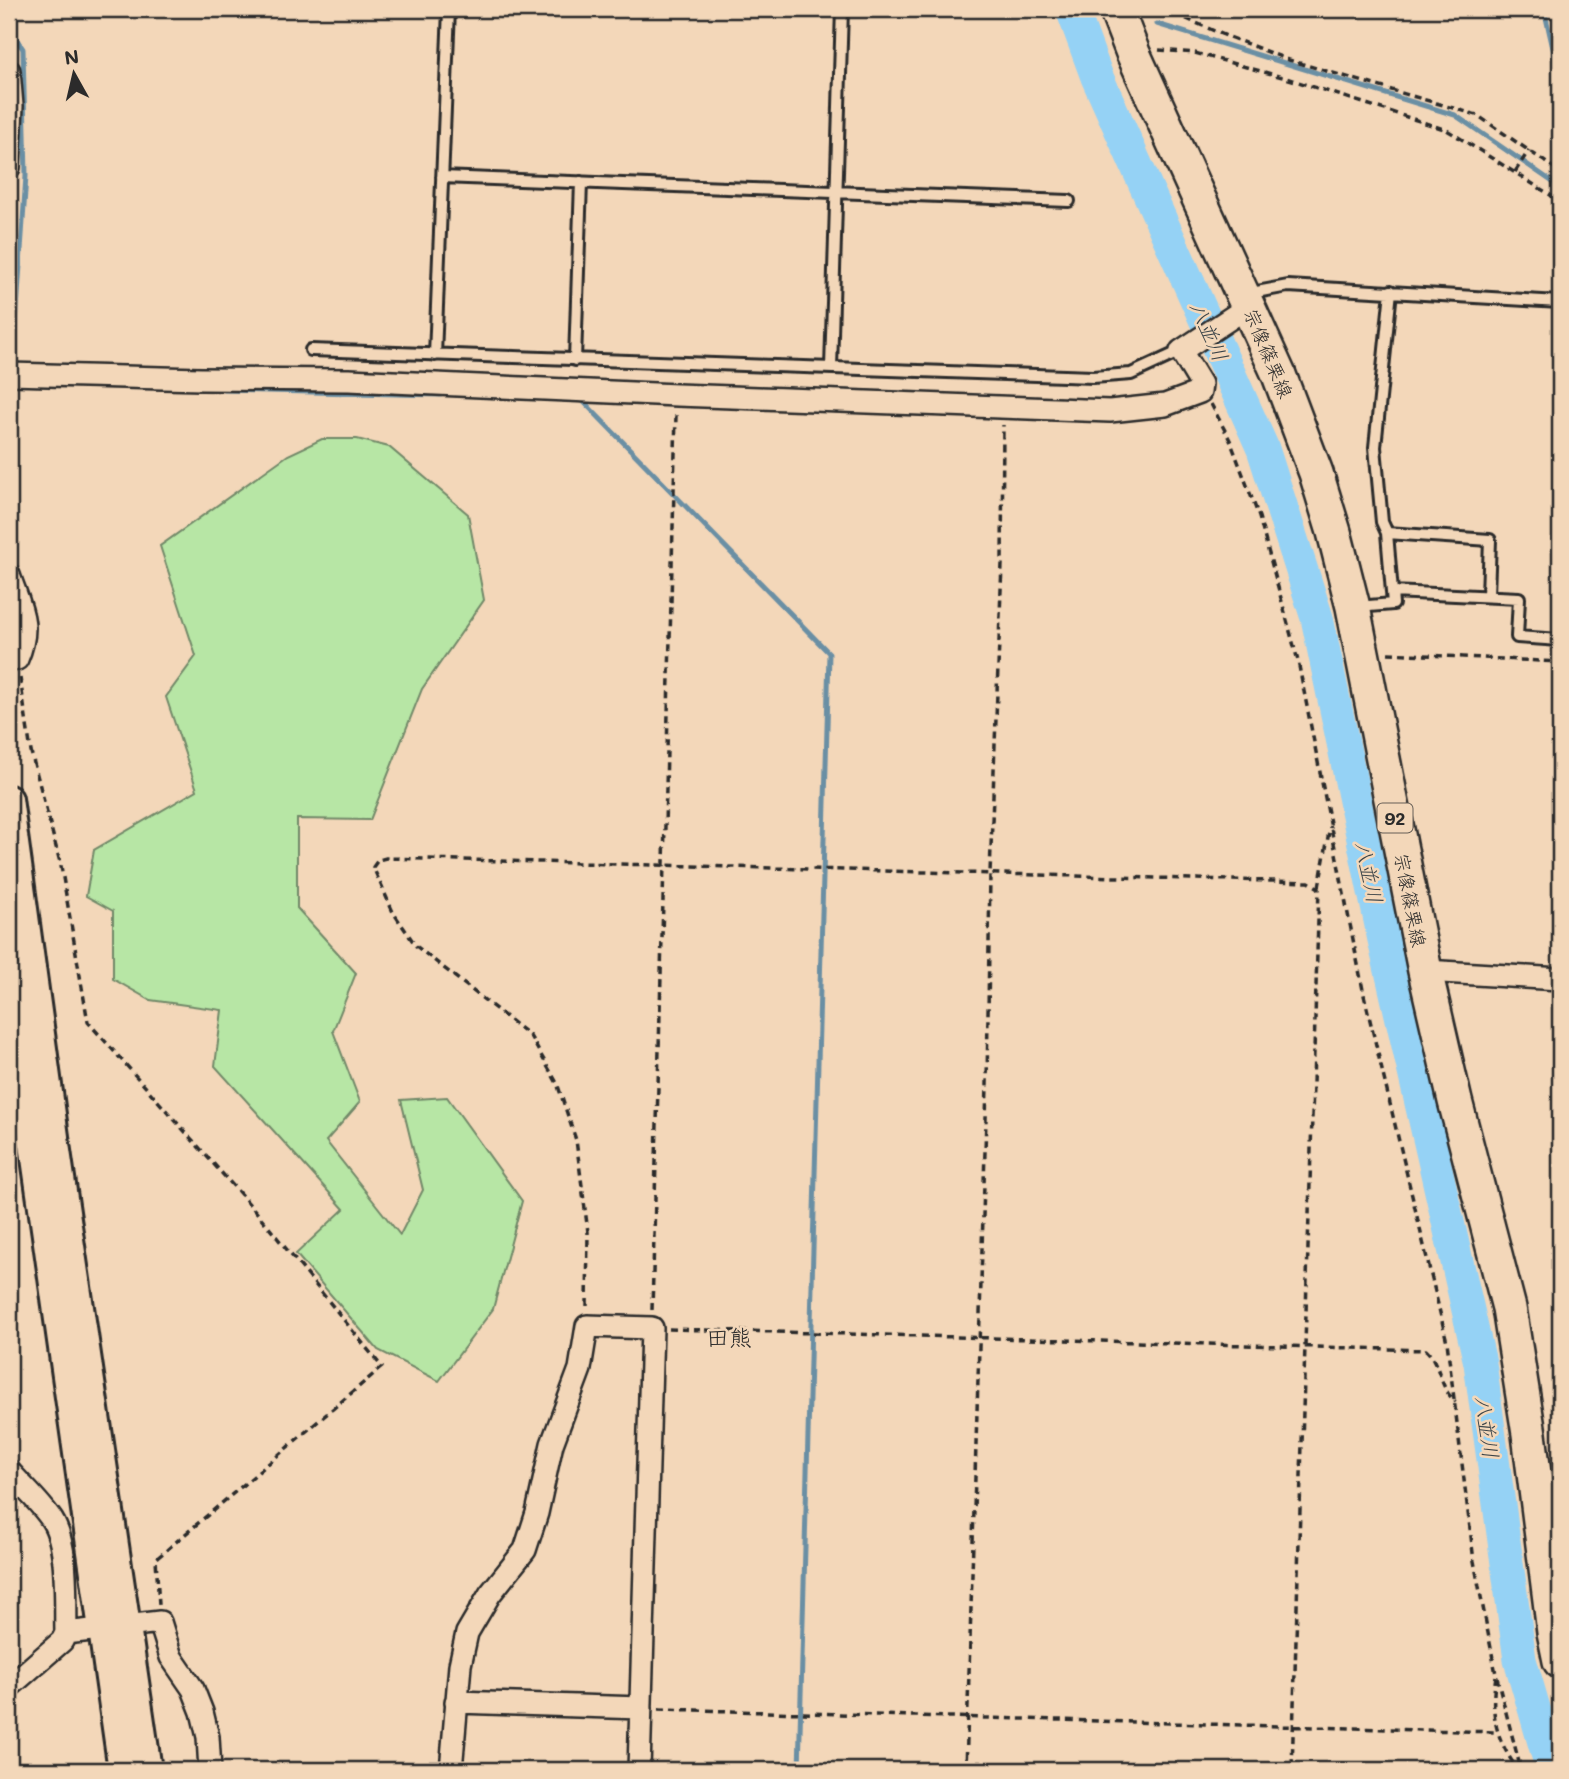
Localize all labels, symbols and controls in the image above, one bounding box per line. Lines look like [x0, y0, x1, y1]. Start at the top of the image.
north arrow [38, 38, 108, 108]
text: N [63, 43, 80, 70]
water label: 八並川 [1185, 297, 1235, 365]
street label: 宗像篠栗線 [1239, 304, 1299, 402]
road number: 92 [1378, 804, 1412, 832]
water label: 八並川 [1350, 838, 1390, 906]
street label: 宗像篠栗線 [1390, 851, 1432, 949]
district label: 田熊 [706, 1322, 752, 1352]
water label: 八並川 [1470, 1394, 1506, 1460]

